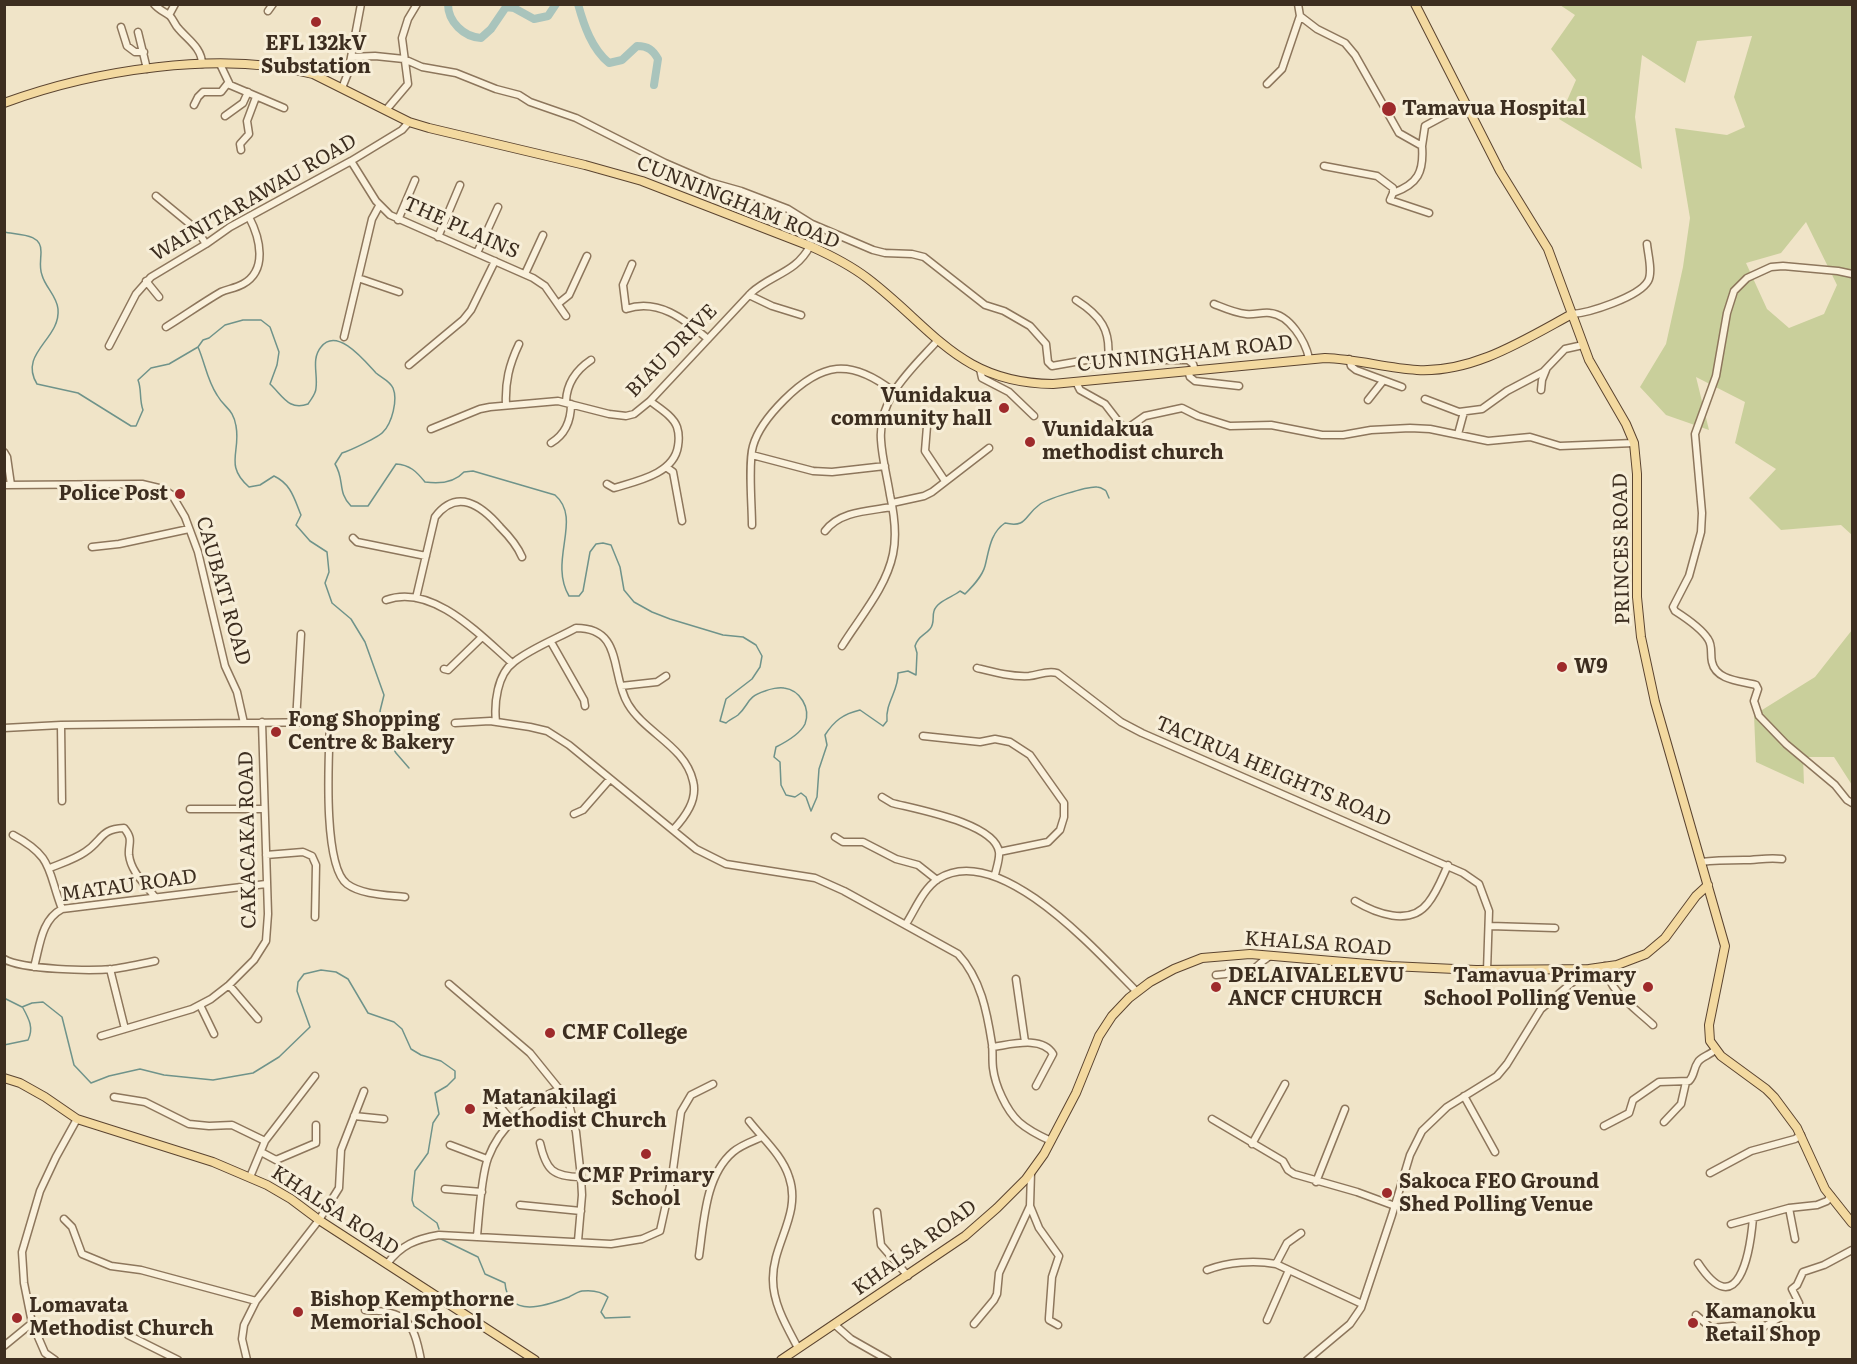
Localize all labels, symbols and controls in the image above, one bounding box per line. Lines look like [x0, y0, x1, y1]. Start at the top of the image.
marker: EFL 132kV Substation [309, 15, 323, 29]
place label: EFL 132kV Substation [261, 32, 371, 79]
place label: Tamavua Hospital [1402, 97, 1586, 121]
marker: Tamavua Hospital [1380, 100, 1398, 118]
street label: WAINITARAWAU ROAD [147, 129, 361, 267]
street label: CUNNINGHAM ROAD [633, 151, 843, 255]
street label: THE PLAINS [399, 192, 523, 264]
street label: BIAU DRIVE [622, 299, 722, 403]
street label: CUNNINGHAM ROAD [1076, 331, 1294, 377]
place label: Vunidakua community hall [831, 384, 992, 431]
marker: Vunidakua community hall [997, 401, 1011, 415]
place label: Vunidakua methodist church [1042, 418, 1224, 465]
marker: Vunidakua methodist church [1023, 435, 1037, 449]
street label: PRINCES ROAD [1609, 473, 1635, 625]
place label: Police Post [58, 482, 168, 506]
marker: Police Post [173, 487, 187, 501]
street label: CAUBATI ROAD [190, 514, 256, 668]
place label: W9 [1574, 655, 1608, 679]
marker: W9 [1555, 660, 1569, 674]
place label: Fong Shopping Centre & Bakery [288, 708, 454, 755]
street label: TACIRUA HEIGHTS ROAD [1152, 711, 1394, 833]
marker: Fong Shopping Centre & Bakery [269, 725, 283, 739]
street label: CAKACAKA ROAD [234, 751, 262, 929]
street label: MATAU ROAD [59, 865, 199, 907]
street label: KHALSA ROAD [1244, 927, 1392, 961]
place label: DELAIVALELEVU ANCF CHURCH [1228, 964, 1404, 1011]
place label: Tamavua Primary School Polling Venue [1424, 964, 1636, 1011]
marker: DELAIVALELEVU ANCF CHURCH [1209, 980, 1223, 994]
marker: Tamavua Primary School Polling Venue [1641, 980, 1655, 994]
place label: CMF College [562, 1021, 688, 1045]
marker: CMF College [543, 1026, 557, 1040]
place label: Matanakilagi Methodist Church [482, 1086, 667, 1133]
marker: Matanakilagi Methodist Church [463, 1102, 477, 1116]
marker: CMF Primary School [639, 1147, 653, 1161]
street label: KHALSA ROAD [267, 1161, 403, 1261]
place label: CMF Primary School [578, 1164, 714, 1211]
place label: Sakoca FEO Ground Shed Polling Venue [1399, 1170, 1599, 1217]
marker: Sakoca FEO Ground Shed Polling Venue [1380, 1186, 1394, 1200]
street label: KHALSA ROAD [848, 1195, 982, 1301]
place label: Bishop Kempthorne Memorial School [310, 1288, 514, 1335]
place label: Lomavata Methodist Church [29, 1294, 214, 1341]
place label: Kamanoku Retail Shop [1705, 1300, 1821, 1347]
marker: Bishop Kempthorne Memorial School [291, 1305, 305, 1319]
marker: Lomavata Methodist Church [10, 1311, 24, 1325]
marker: Kamanoku Retail Shop [1686, 1316, 1700, 1330]

